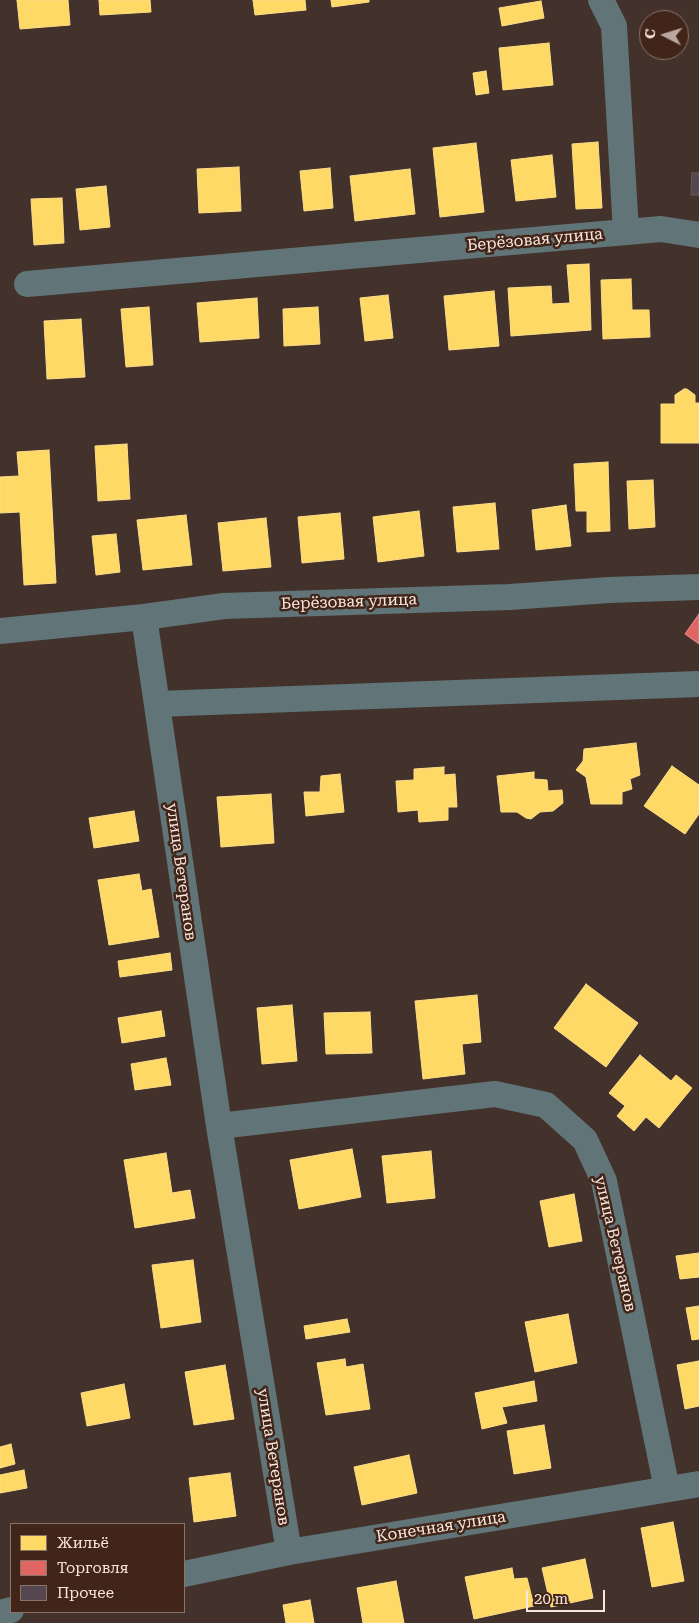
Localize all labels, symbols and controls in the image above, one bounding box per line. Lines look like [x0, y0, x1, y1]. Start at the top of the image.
north arrow [639, 10, 689, 60]
text: С [642, 28, 658, 39]
street label: Берёзовая улица [466, 225, 604, 255]
street label: Берёзовая улица [281, 590, 417, 614]
street label: улица Ветеранов [162, 802, 200, 942]
street label: улица Ветеранов [590, 1174, 640, 1314]
street label: улица Ветеранов [253, 1387, 293, 1527]
street label: Конечная улица [375, 1507, 507, 1547]
legend [10, 1523, 185, 1613]
text: Жильё [57, 1534, 109, 1552]
text: Торговля [57, 1559, 128, 1577]
scale bar [529, 1580, 608, 1612]
text: Прочее [57, 1584, 114, 1602]
text: 20 m [534, 1590, 568, 1608]

